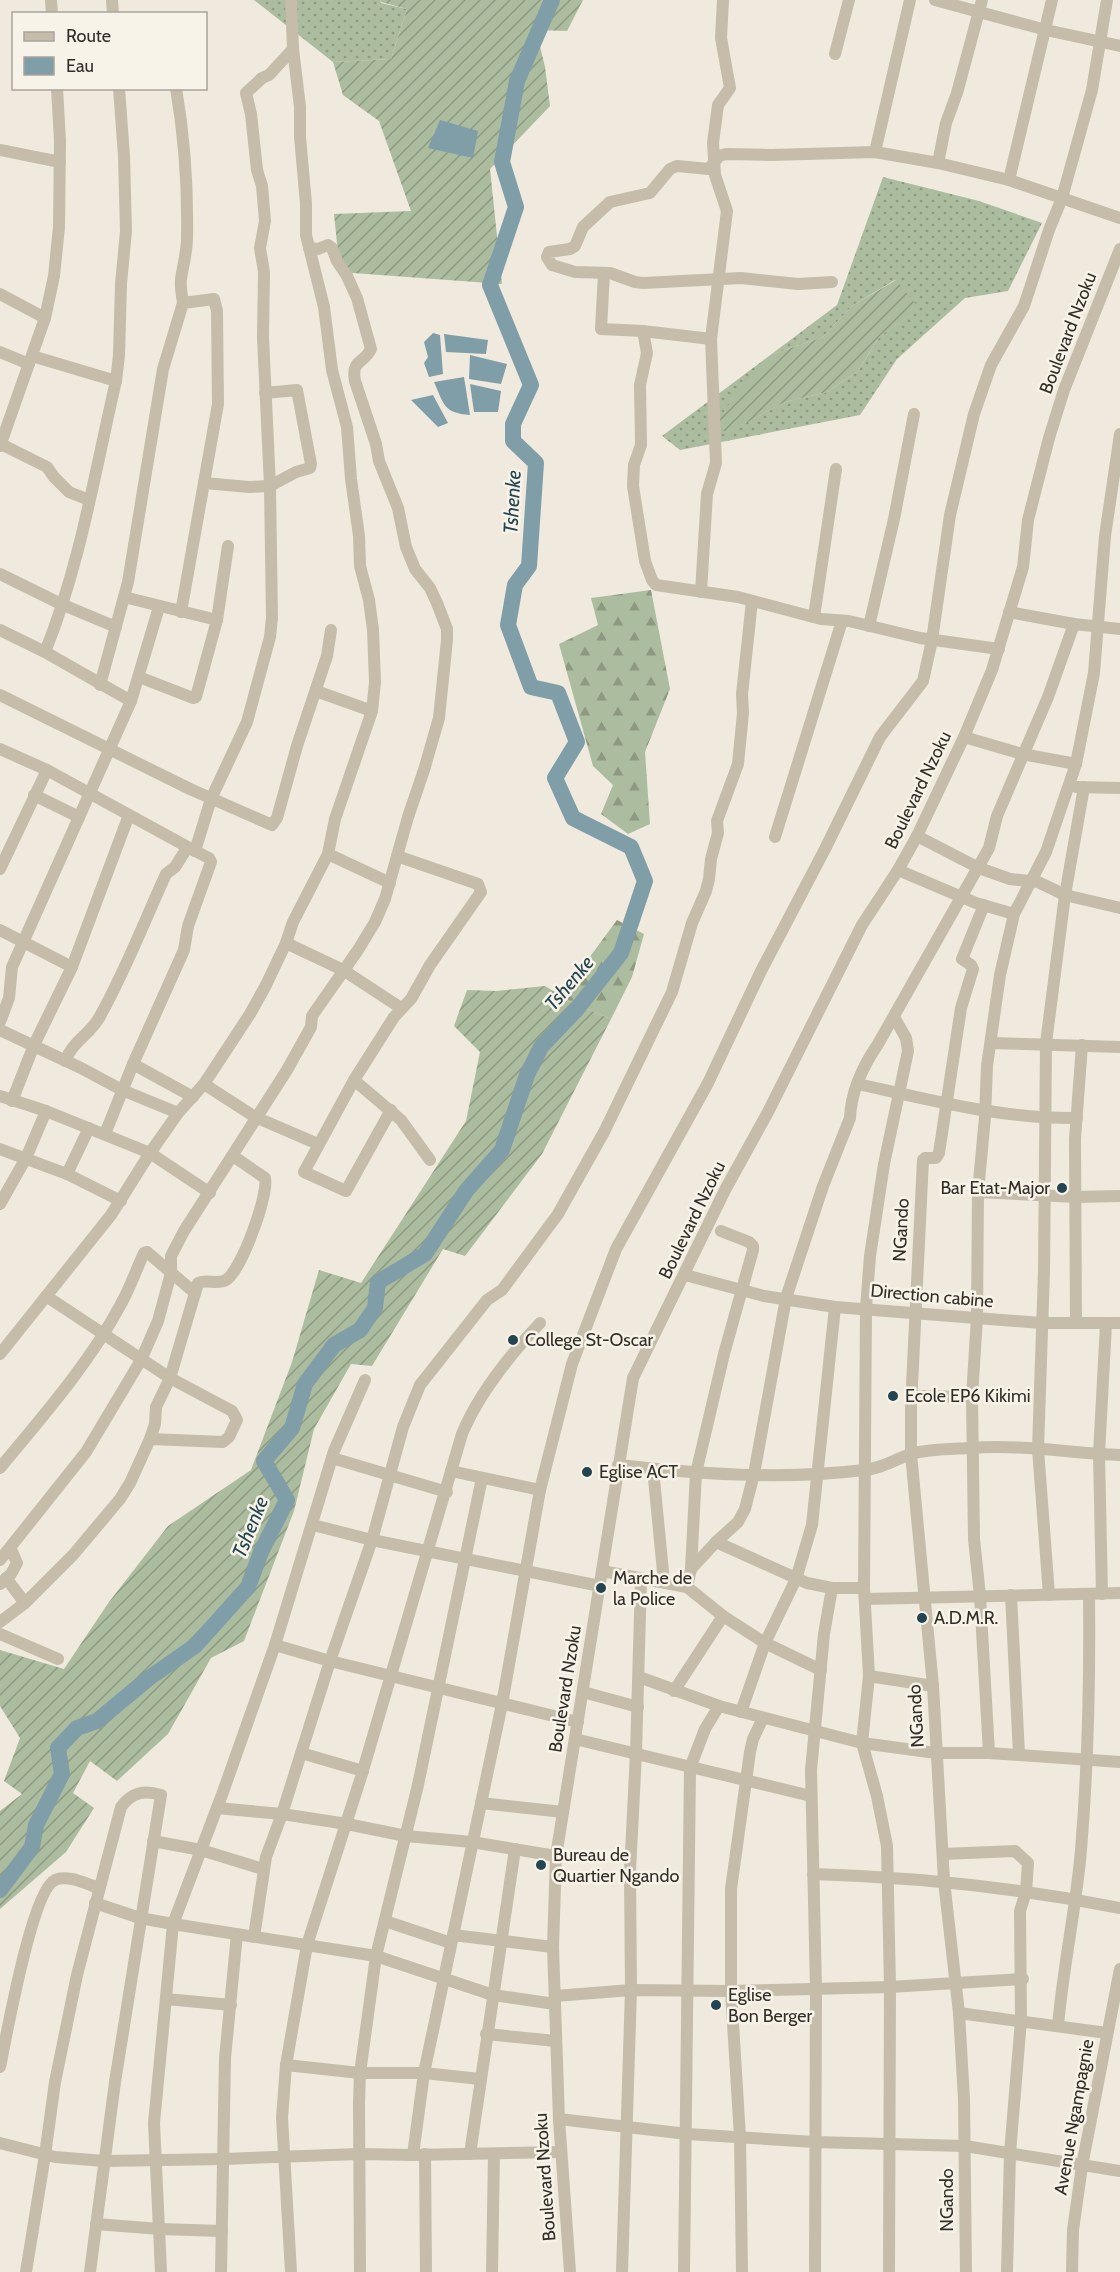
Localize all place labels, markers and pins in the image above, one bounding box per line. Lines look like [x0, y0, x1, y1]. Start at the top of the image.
place label: Bar Etat-Major [940, 1177, 1050, 1199]
marker: Bar Etat-Major [1055, 1181, 1069, 1195]
place label: College St-Oscar [525, 1329, 654, 1351]
marker: College St-Oscar [506, 1333, 520, 1347]
place label: Ecole EP6 Kikimi [905, 1385, 1031, 1407]
marker: Ecole EP6 Kikimi [886, 1389, 900, 1403]
place label: Eglise ACT [599, 1461, 678, 1483]
marker: Eglise ACT [580, 1465, 594, 1479]
place label: Marche de la Police [613, 1567, 692, 1610]
marker: Marche de la Police [594, 1581, 608, 1595]
place label: A.D.M.R. [934, 1607, 998, 1629]
marker: A.D.M.R. [915, 1611, 929, 1625]
place label: Bureau de Quartier Ngando [553, 1844, 679, 1887]
marker: Bureau de Quartier Ngando [534, 1858, 548, 1872]
place label: Eglise Bon Berger [728, 1984, 812, 2027]
marker: Eglise Bon Berger [709, 1998, 723, 2012]

